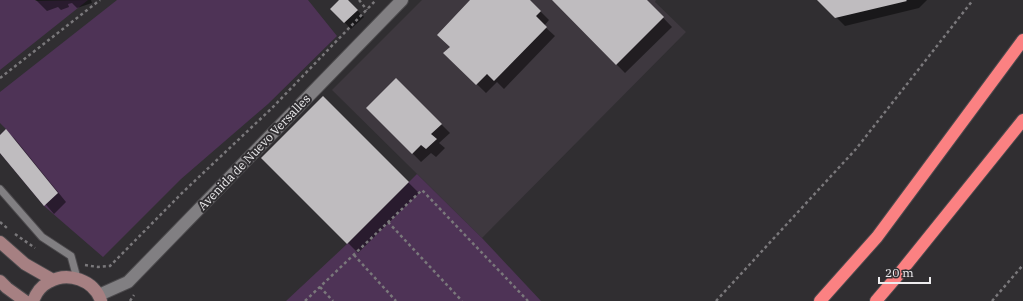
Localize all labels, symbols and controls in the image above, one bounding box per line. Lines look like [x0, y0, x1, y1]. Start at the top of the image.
street label: Avenida de Nuevo Versalles [195, 91, 313, 213]
scale bar [879, 259, 930, 285]
text: 20 m [885, 265, 914, 280]

